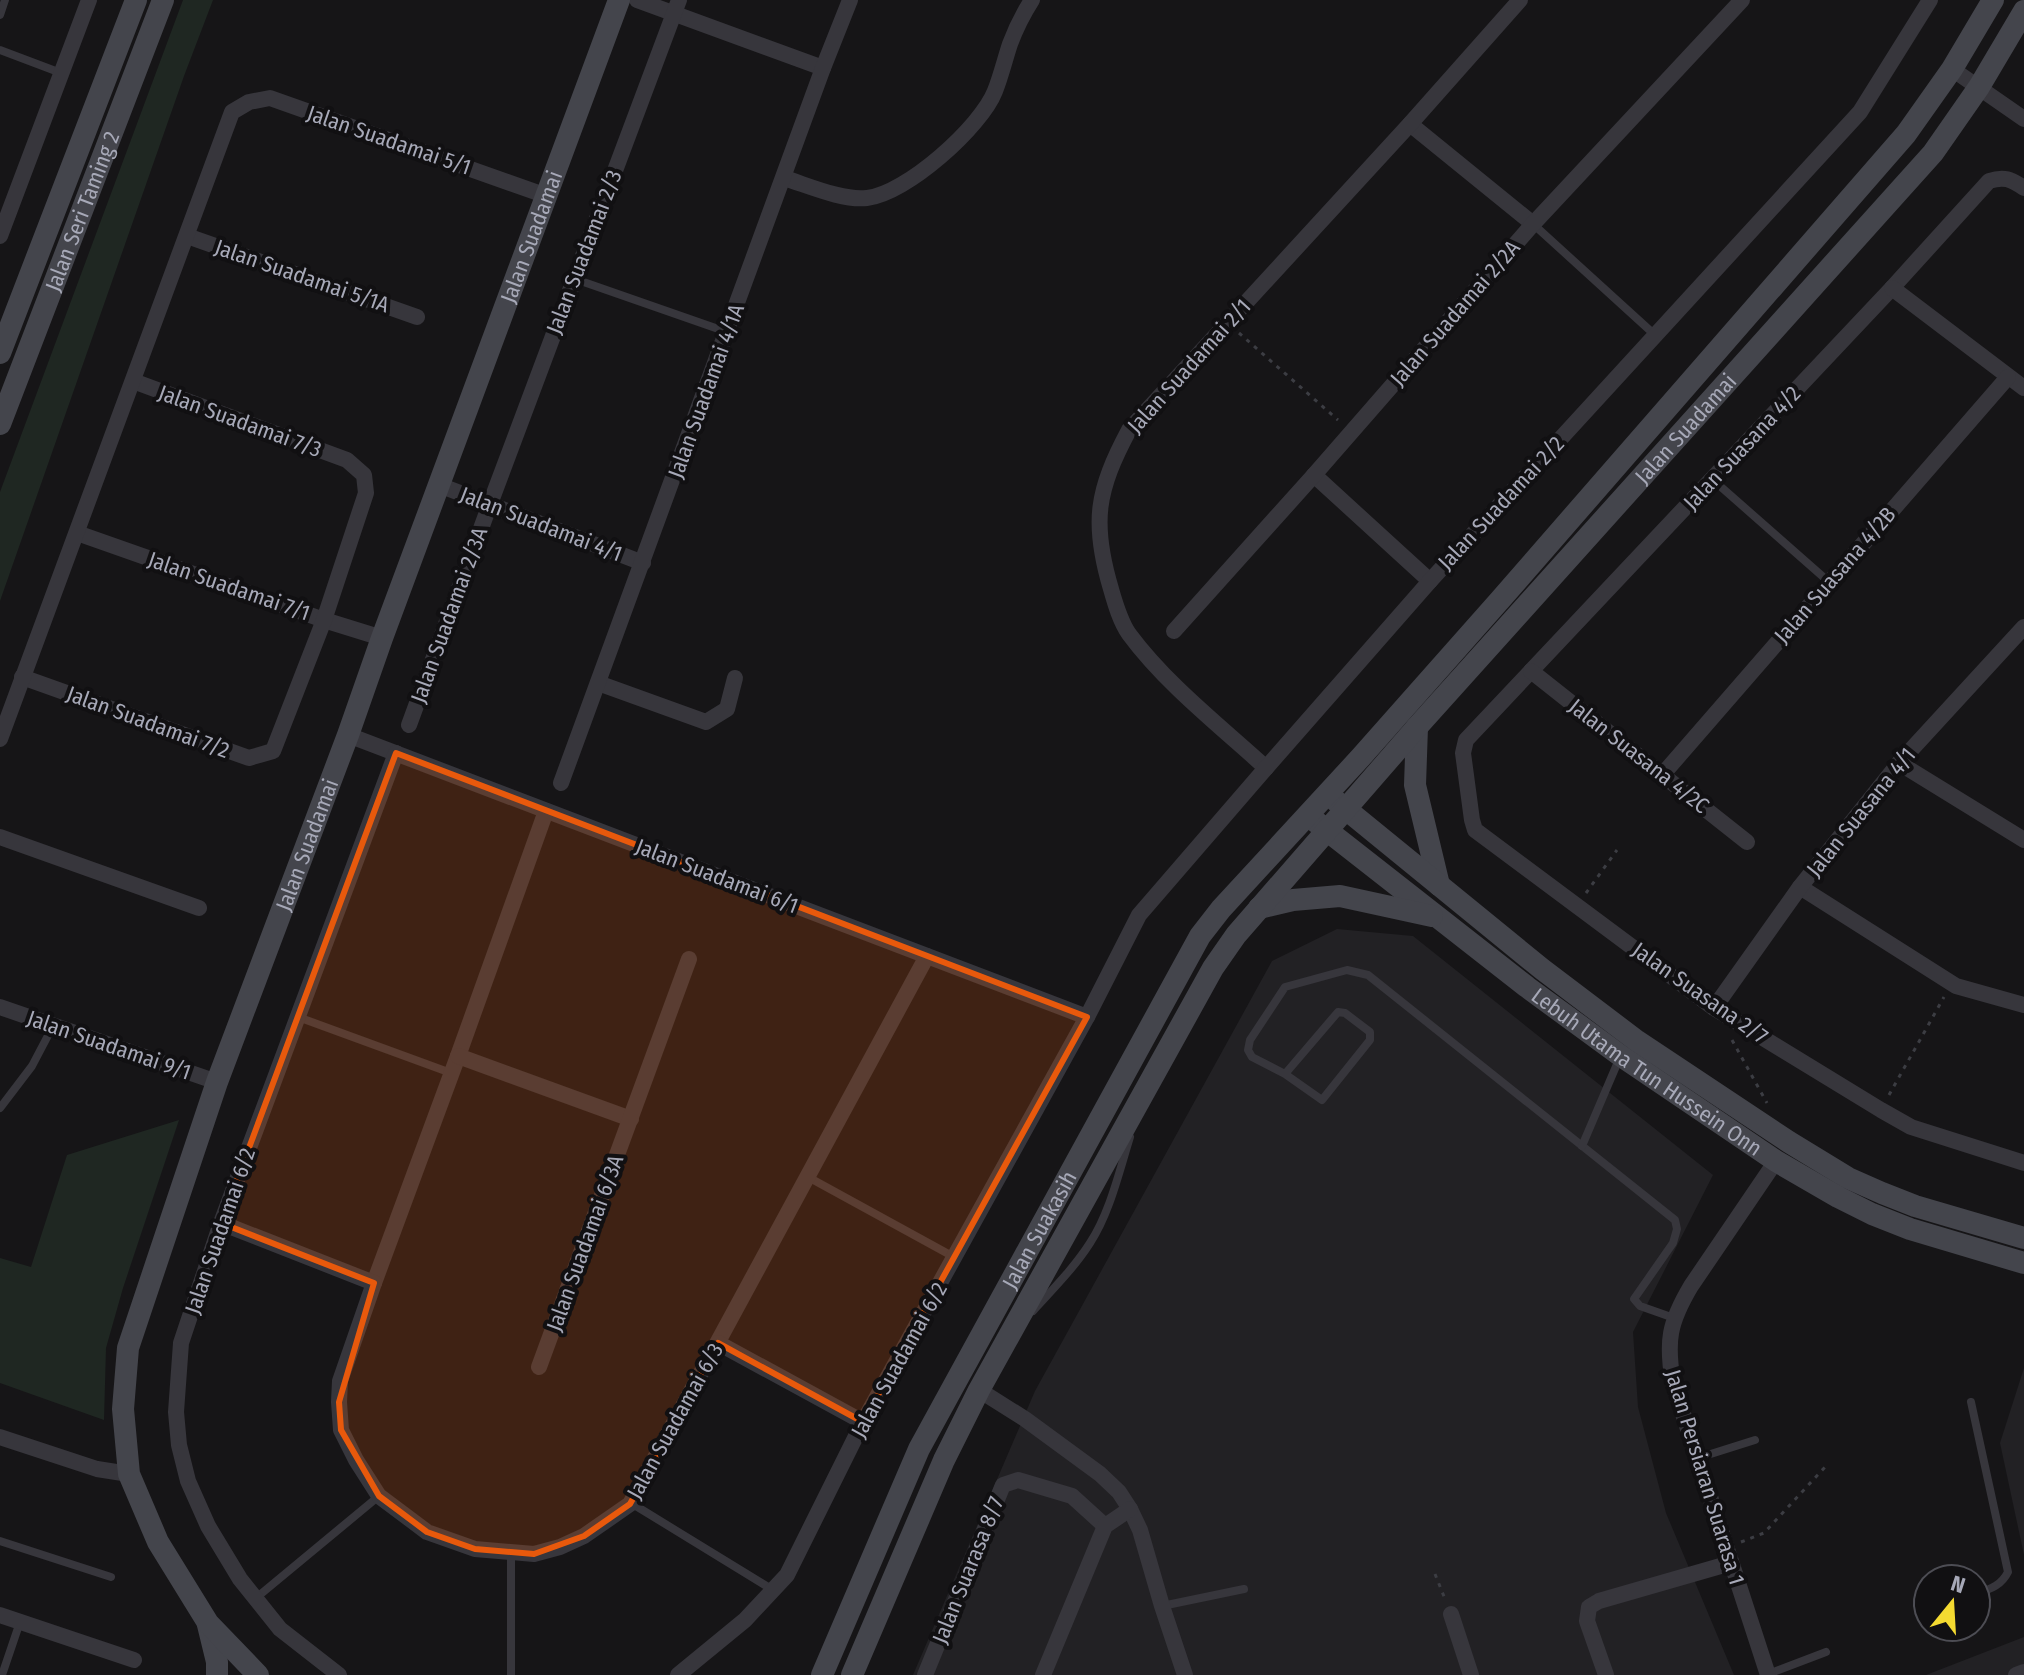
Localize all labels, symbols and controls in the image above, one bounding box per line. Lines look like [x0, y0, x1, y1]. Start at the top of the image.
street label: Jalan Suadamai 5/1 [304, 99, 474, 181]
street label: Jalan Seri Taming 2 [39, 127, 125, 295]
street label: Jalan Suadamai 2/3 [540, 166, 628, 338]
street label: Jalan Suadamai [494, 167, 568, 307]
street label: Jalan Suadamai 5/1A [211, 233, 393, 319]
street label: Jalan Suadamai 2/2A [1384, 234, 1526, 391]
street label: Jalan Suadamai 2/1 [1122, 293, 1256, 439]
street label: Jalan Suadamai 4/1A [662, 300, 750, 482]
street label: Jalan Suadamai [1629, 368, 1742, 489]
street label: Jalan Suadamai 7/3 [155, 379, 325, 463]
street label: Jalan Suasana 4/2 [1678, 380, 1806, 516]
street label: Jalan Suadamai 2/2 [1432, 431, 1570, 575]
street label: Jalan Suadamai 4/1 [456, 481, 626, 567]
street label: Jalan Suasana 4/2B [1768, 501, 1902, 649]
street label: Jalan Suadamai 2/3A [405, 523, 493, 706]
street label: Jalan Suadamai 7/1 [144, 546, 314, 626]
street label: Jalan Suadamai 7/2 [63, 680, 233, 764]
street label: Jalan Suasana 4/2C [1563, 693, 1715, 819]
street label: Jalan Suasana 4/1 [1801, 742, 1921, 882]
street label: Jalan Suadamai [269, 775, 344, 914]
street label: Jalan Suadamai 6/1 [632, 833, 802, 919]
street label: Jalan Suasana 2/7 [1627, 936, 1773, 1050]
street label: Lebuh Utama Tun Hussein Onn [1526, 982, 1767, 1161]
street label: Jalan Suadamai 9/1 [24, 1004, 194, 1086]
street label: Jalan Suadamai 6/2 [179, 1145, 261, 1317]
street label: Jalan Suadamai 6/3A [541, 1151, 630, 1335]
street label: Jalan Suakasih [996, 1166, 1082, 1293]
street label: Jalan Suadamai 6/2 [845, 1278, 953, 1442]
street label: Jalan Suadamai 6/3 [621, 1338, 729, 1504]
street label: Jalan Persiaran Suarasa 1 [1659, 1366, 1751, 1588]
street label: Jalan Suarasa 8/7 [926, 1493, 1010, 1647]
north arrow [1912, 1563, 1992, 1643]
text: N [1948, 1570, 1968, 1599]

